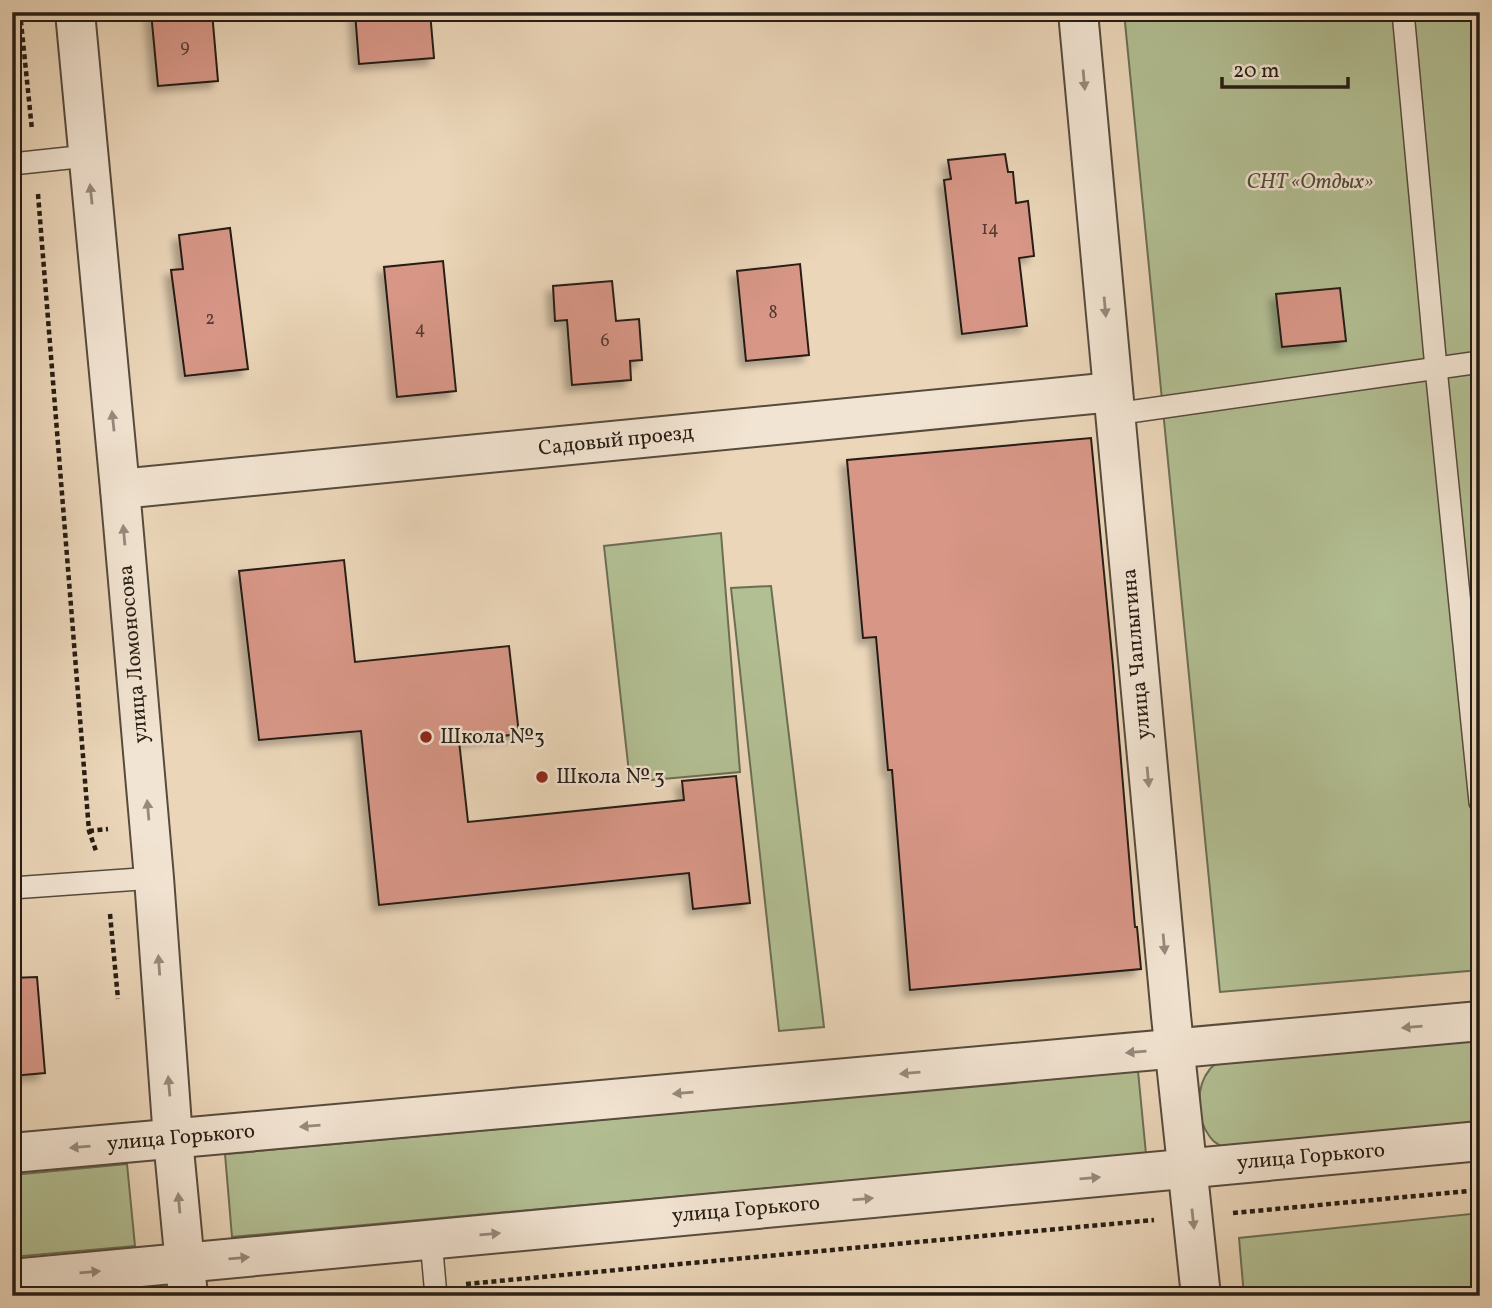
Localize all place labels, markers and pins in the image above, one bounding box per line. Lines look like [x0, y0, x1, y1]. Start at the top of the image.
place label: Школа №3 [440, 723, 545, 752]
marker: Школа №3 [418, 729, 434, 745]
place label: Школа № 3 [556, 763, 665, 792]
marker: Школа № 3 [534, 769, 550, 785]

